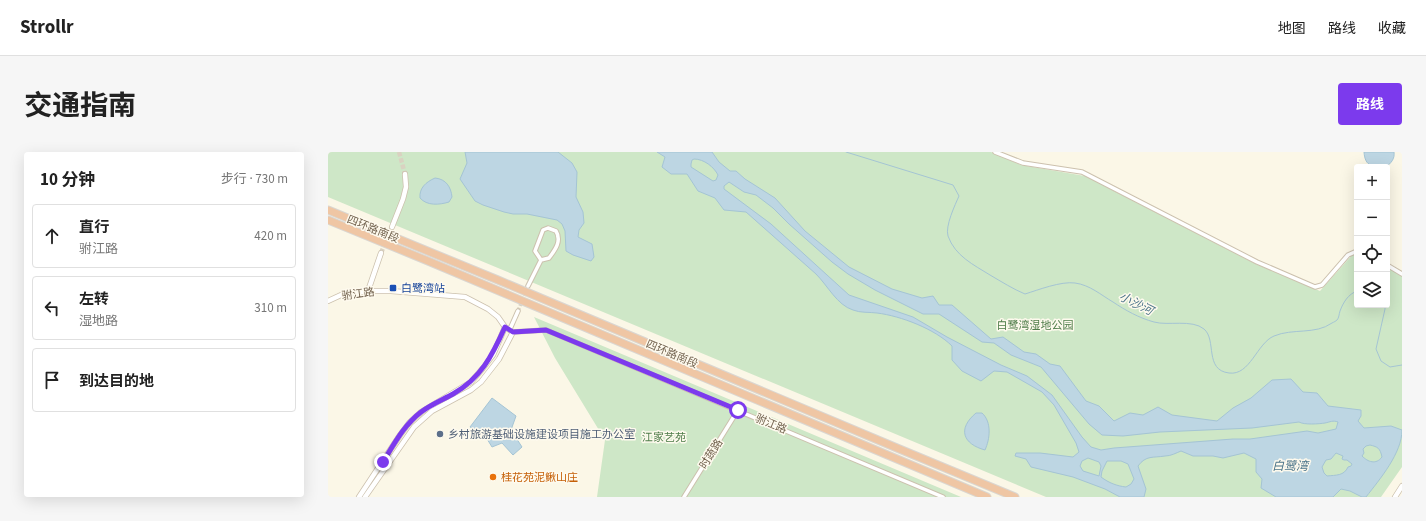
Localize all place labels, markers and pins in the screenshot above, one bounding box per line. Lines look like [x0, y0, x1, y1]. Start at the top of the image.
place label: 白鹭湾站 [401, 281, 445, 296]
marker: 白鹭湾站 [388, 283, 398, 293]
place label: 乡村旅游基础设施建设项目施工办公室 [448, 427, 635, 442]
marker: 乡村旅游基础设施建设项目施工办公室 [435, 429, 445, 439]
place label: 桂花苑泥鳅山庄 [501, 470, 578, 485]
marker: 桂花苑泥鳅山庄 [488, 472, 498, 482]

